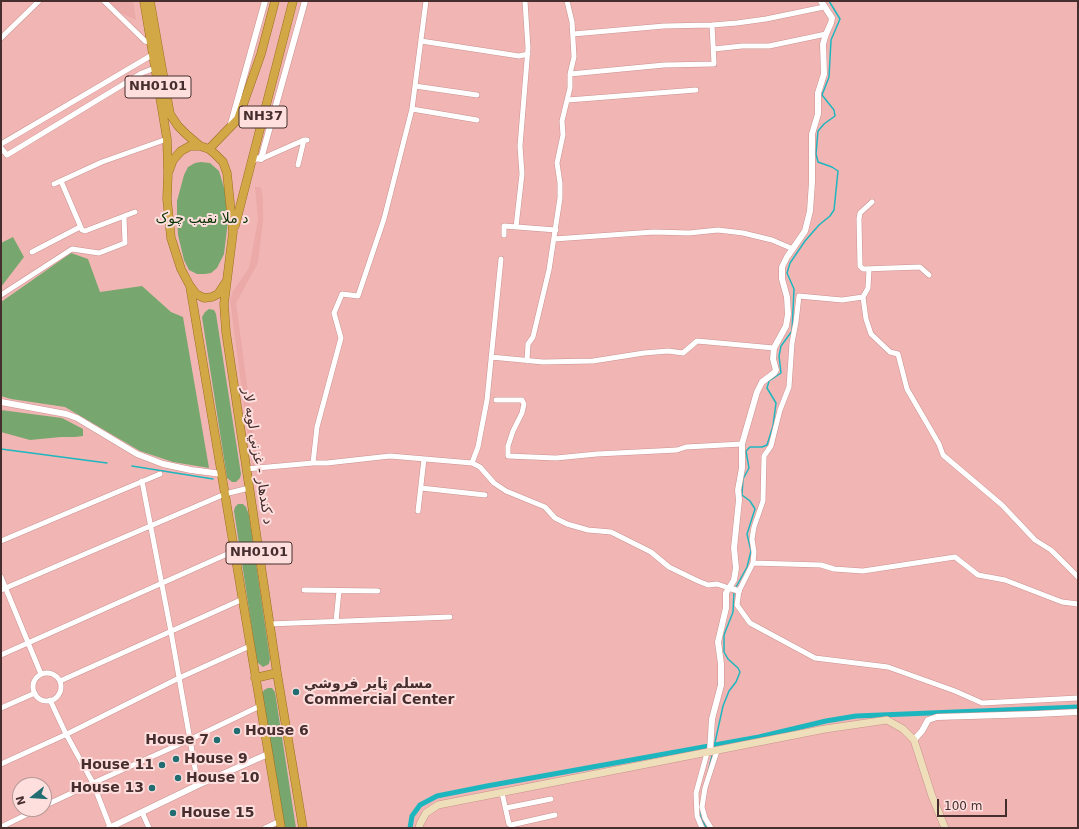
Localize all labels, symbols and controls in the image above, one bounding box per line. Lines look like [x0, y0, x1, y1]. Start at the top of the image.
road number: NH0101 [125, 76, 191, 98]
road number: NH37 [239, 106, 287, 128]
park label: د ملا نقيب چوک [156, 211, 248, 227]
street label: د کندهار - غزني لويه لار [238, 386, 276, 526]
road number: NH0101 [226, 542, 292, 564]
place label: مسلم ټایر فروشي Commercial Center [304, 676, 455, 708]
marker: مسلم ټایر فروشي Commercial Center [291, 687, 301, 697]
place label: House 6 [245, 723, 309, 739]
marker: House 6 [232, 726, 242, 736]
place label: House 7 [145, 732, 209, 748]
marker: House 7 [212, 735, 222, 745]
place label: House 9 [184, 751, 248, 767]
marker: House 9 [171, 754, 181, 764]
place label: House 11 [81, 757, 154, 773]
marker: House 11 [157, 760, 167, 770]
place label: House 10 [186, 770, 259, 786]
marker: House 10 [173, 773, 183, 783]
north arrow [12, 777, 52, 817]
place label: House 13 [71, 780, 144, 796]
marker: House 13 [147, 783, 157, 793]
scale bar [939, 791, 1009, 817]
text: N [13, 794, 29, 807]
text: 100 m [944, 799, 982, 813]
place label: House 15 [181, 805, 254, 821]
marker: House 15 [168, 808, 178, 818]

